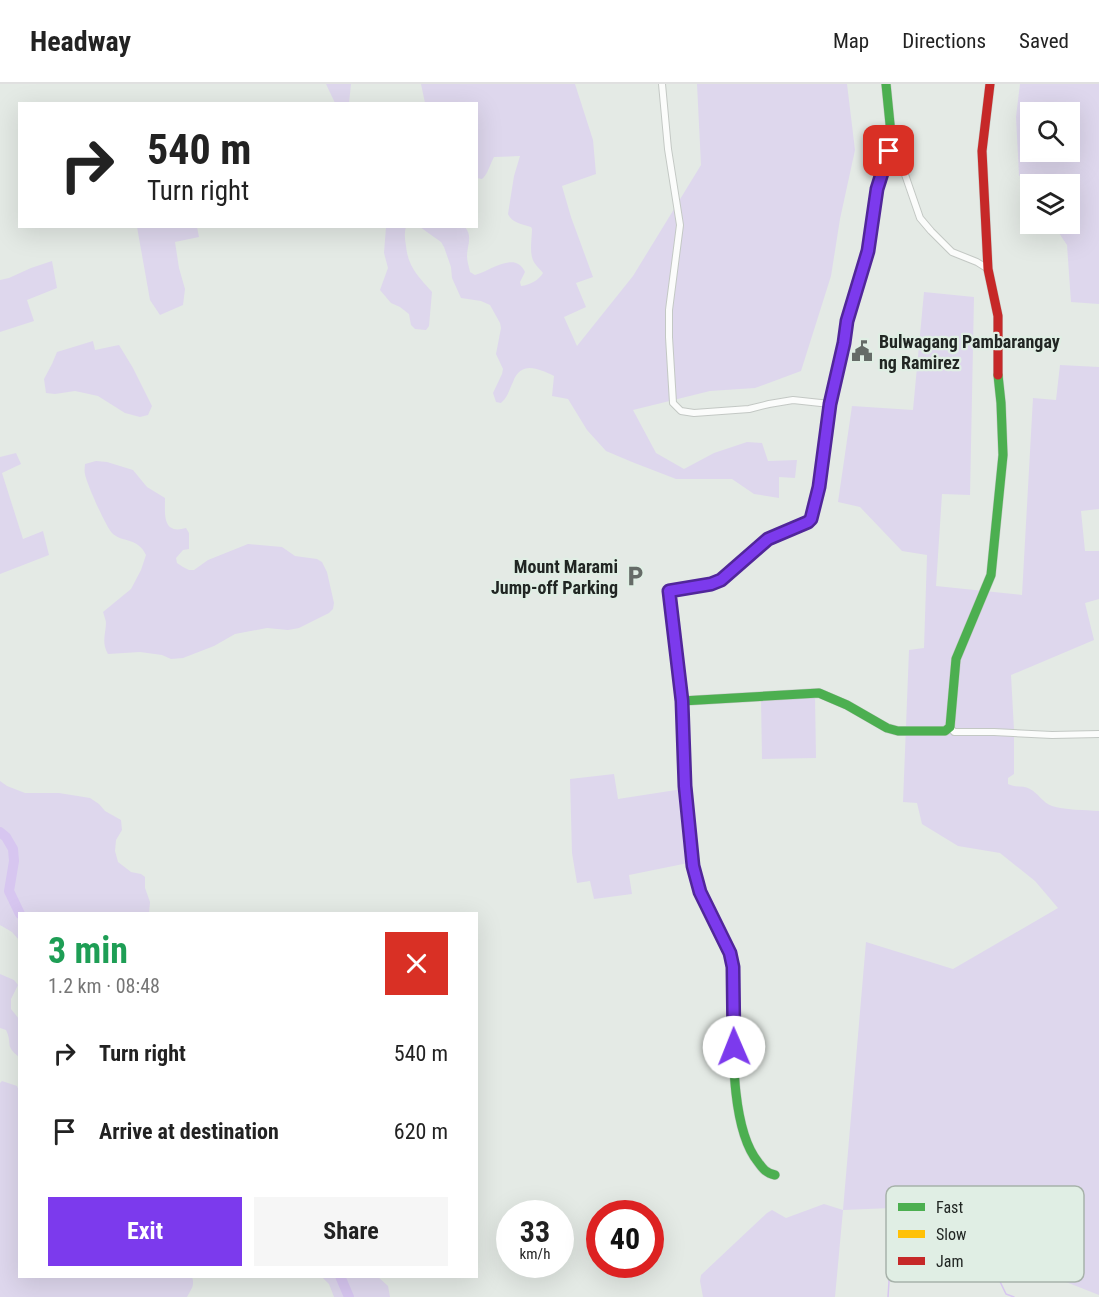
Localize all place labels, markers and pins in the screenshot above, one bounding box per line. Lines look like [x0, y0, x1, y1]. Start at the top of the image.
pin [863, 125, 914, 176]
place label: Bulwagang Pambarangay ng Ramirez [879, 331, 1060, 373]
public building icon: Bulwagang Pambarangay ng Ramirez [850, 339, 874, 363]
place label: Mount Marami Jump-off Parking [491, 556, 618, 598]
parking icon: Mount Marami Jump-off Parking [623, 564, 647, 588]

